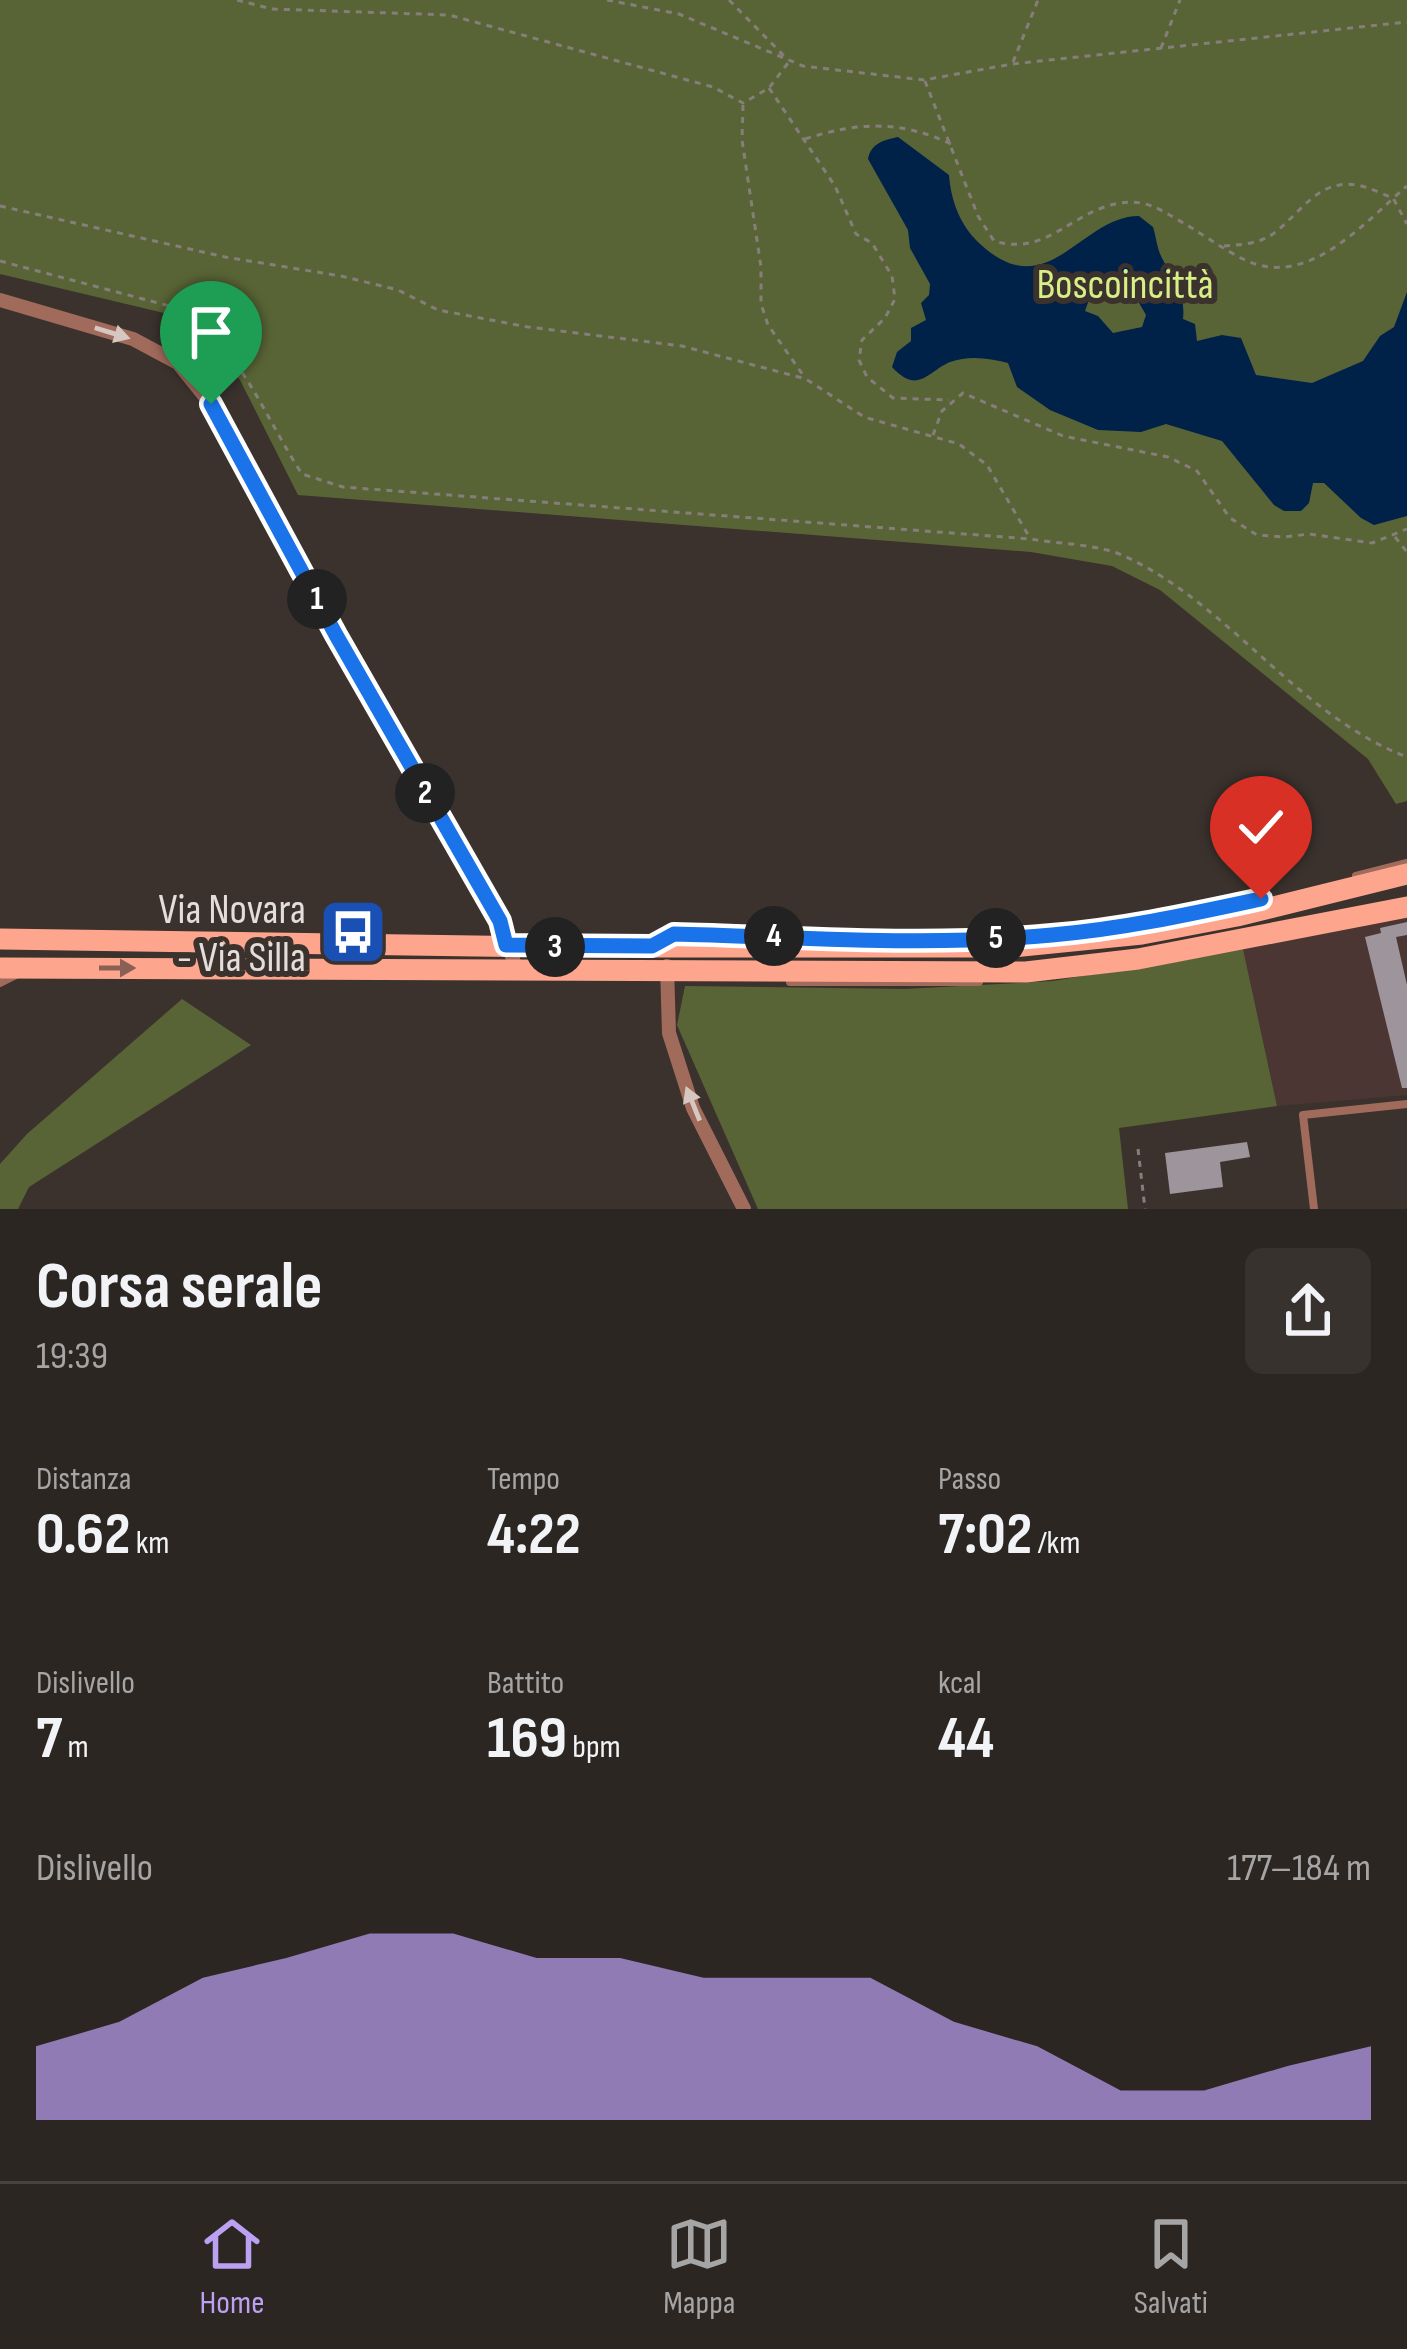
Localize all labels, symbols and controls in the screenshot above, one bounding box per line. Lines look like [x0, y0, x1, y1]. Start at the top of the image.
park label: Boscoincittà [1036, 260, 1214, 311]
pin [160, 281, 262, 404]
icon: arrive [178, 299, 244, 365]
one-way arrow [94, 325, 131, 343]
pin: 1 [287, 569, 347, 629]
text: 1 [311, 579, 323, 619]
pin: 2 [395, 763, 455, 823]
text: 2 [418, 773, 432, 813]
pin [1210, 776, 1312, 899]
icon: check [1228, 794, 1294, 860]
place label: Via Novara - Via Silla [159, 885, 306, 984]
bus stop icon: Via Novara - Via Silla [318, 897, 388, 967]
pin: 4 [744, 906, 804, 966]
pin: 5 [966, 908, 1026, 968]
text: 4 [766, 916, 782, 956]
pin: 3 [525, 917, 585, 977]
text: 5 [989, 918, 1003, 958]
text: 3 [548, 927, 562, 967]
one-way arrow [99, 958, 137, 978]
one-way arrow [683, 1085, 702, 1121]
text: Corsa serale [36, 1248, 322, 1327]
button: share [1245, 1248, 1371, 1374]
text: 19:39 [36, 1333, 108, 1380]
text: Distanza [36, 1459, 132, 1499]
text: Tempo [487, 1459, 560, 1499]
text: Passo [938, 1459, 1001, 1499]
text: 0.62 [36, 1499, 131, 1571]
text: 4:22 [487, 1499, 581, 1571]
text: 7:02 [938, 1499, 1032, 1571]
text: km [131, 1523, 170, 1563]
text: /km [1032, 1523, 1080, 1563]
text: Dislivello [36, 1663, 135, 1703]
text: Battito [487, 1663, 564, 1703]
text: kcal [938, 1663, 982, 1703]
text: 7 [36, 1703, 62, 1775]
text: 169 [487, 1703, 567, 1775]
text: 44 [938, 1703, 994, 1775]
text: m [62, 1727, 89, 1767]
text: bpm [567, 1727, 621, 1767]
text: Dislivello [36, 1845, 153, 1892]
text: 177–184 m [1227, 1845, 1371, 1892]
tab: Home [199, 2211, 265, 2323]
tab: Mappa [663, 2211, 736, 2323]
tab: Salvati [1134, 2211, 1208, 2323]

